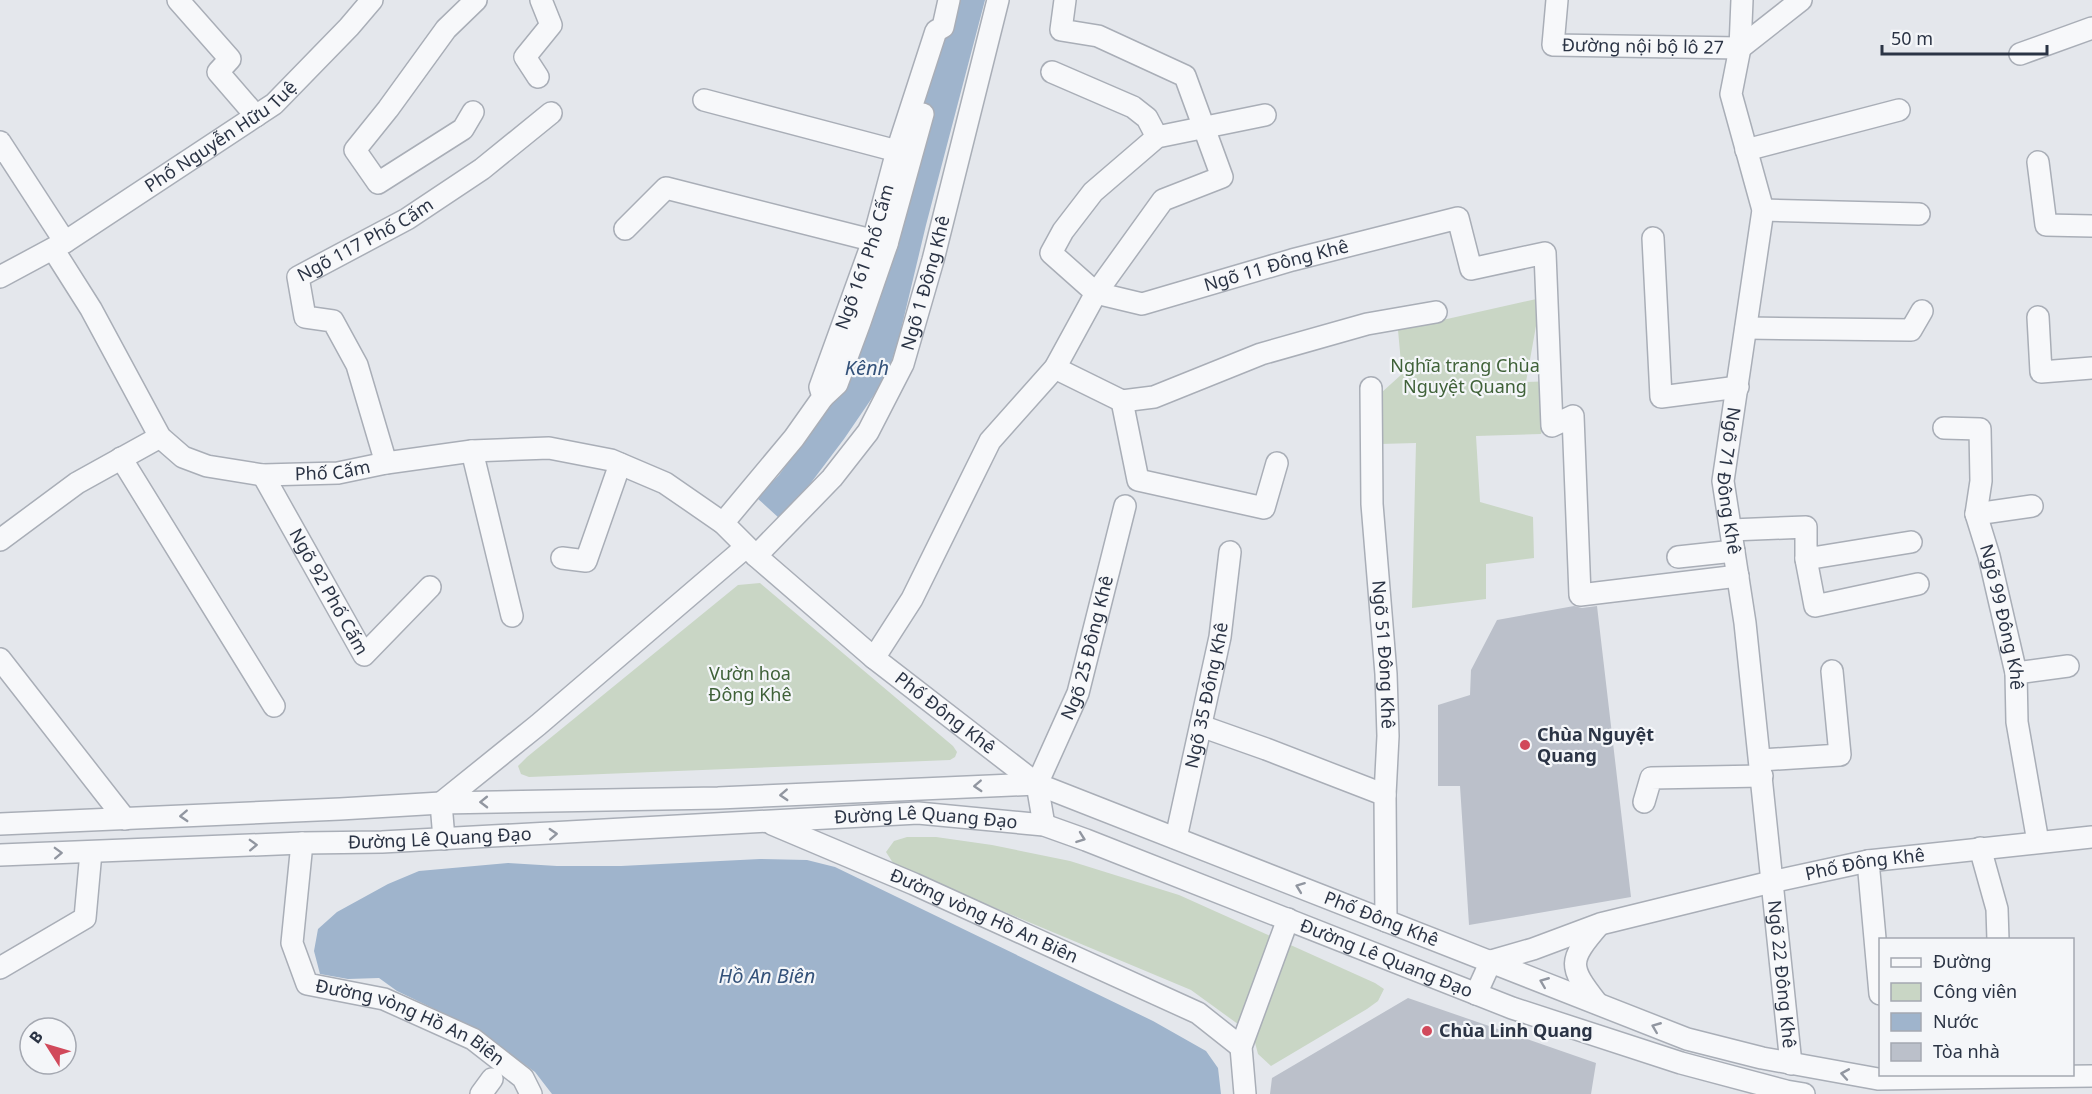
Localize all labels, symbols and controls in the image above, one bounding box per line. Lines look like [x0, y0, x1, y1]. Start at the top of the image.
scale bar [1882, 18, 2047, 56]
text: 50 m [1891, 26, 1933, 50]
street label: Đường nội bộ lô 27 [1562, 32, 1724, 59]
street label: Phố Nguyễn Hữu Tuệ [140, 75, 301, 197]
street label: Ngõ 161 Phố Cấm [829, 181, 899, 333]
street label: Ngõ 117 Phố Cấm [293, 192, 437, 286]
street label: Ngõ 1 Đông Khê [895, 213, 955, 353]
street label: Ngõ 11 Đông Khê [1201, 233, 1351, 296]
park label: Nghĩa trang Chùa Nguyệt Quang [1390, 353, 1540, 398]
water label: Kênh [845, 354, 889, 381]
street label: Ngõ 71 Đông Khê [1712, 406, 1747, 556]
street label: Phố Cấm [294, 454, 372, 485]
street label: Ngõ 92 Phố Cấm [284, 524, 375, 659]
street label: Ngõ 99 Đông Khê [1975, 541, 2029, 690]
street label: Ngõ 25 Đông Khê [1055, 573, 1118, 723]
street label: Ngõ 51 Đông Khê [1367, 579, 1401, 729]
street label: Ngõ 35 Đông Khê [1179, 621, 1233, 770]
park label: Vườn hoa Đông Khê [708, 661, 792, 706]
street label: Phố Đông Khê [891, 666, 1001, 759]
place label: Chùa Nguyệt Quang [1537, 722, 1654, 767]
marker: Chùa Nguyệt Quang [1518, 738, 1532, 752]
one-way arrow [974, 780, 983, 793]
one-way arrow [779, 789, 788, 802]
one-way arrow [479, 796, 488, 808]
street label: Đường Lê Quang Đạo [833, 800, 1019, 833]
one-way arrow [180, 809, 189, 822]
street label: Đường Lê Quang Đạo [348, 821, 532, 853]
one-way arrow [549, 827, 558, 840]
one-way arrow [1075, 831, 1086, 844]
one-way arrow [249, 838, 258, 851]
street label: Phố Đông Khê [1803, 842, 1926, 885]
one-way arrow [54, 846, 63, 859]
street label: Đường vòng Hồ An Biên [887, 862, 1082, 968]
one-way arrow [1295, 882, 1306, 894]
street label: Phố Đông Khê [1321, 885, 1442, 951]
street label: Ngõ 22 Đông Khê [1763, 899, 1802, 1049]
street label: Đường Lê Quang Đạo [1297, 913, 1477, 1002]
legend [1879, 938, 2074, 1076]
text: Đường [1933, 949, 1992, 973]
water label: Hồ An Biên [719, 962, 815, 989]
street label: Đường vòng Hồ An Biên [314, 973, 510, 1070]
one-way arrow [1539, 977, 1550, 989]
text: Công viên [1933, 979, 2017, 1003]
text: Nước [1933, 1009, 1979, 1033]
north arrow [18, 1016, 78, 1076]
place label: Chùa Linh Quang [1439, 1018, 1593, 1042]
one-way arrow [1651, 1021, 1662, 1034]
marker: Chùa Linh Quang [1420, 1024, 1434, 1038]
text: B [24, 1026, 48, 1048]
text: Tòa nhà [1933, 1039, 2000, 1063]
one-way arrow [1840, 1068, 1850, 1081]

